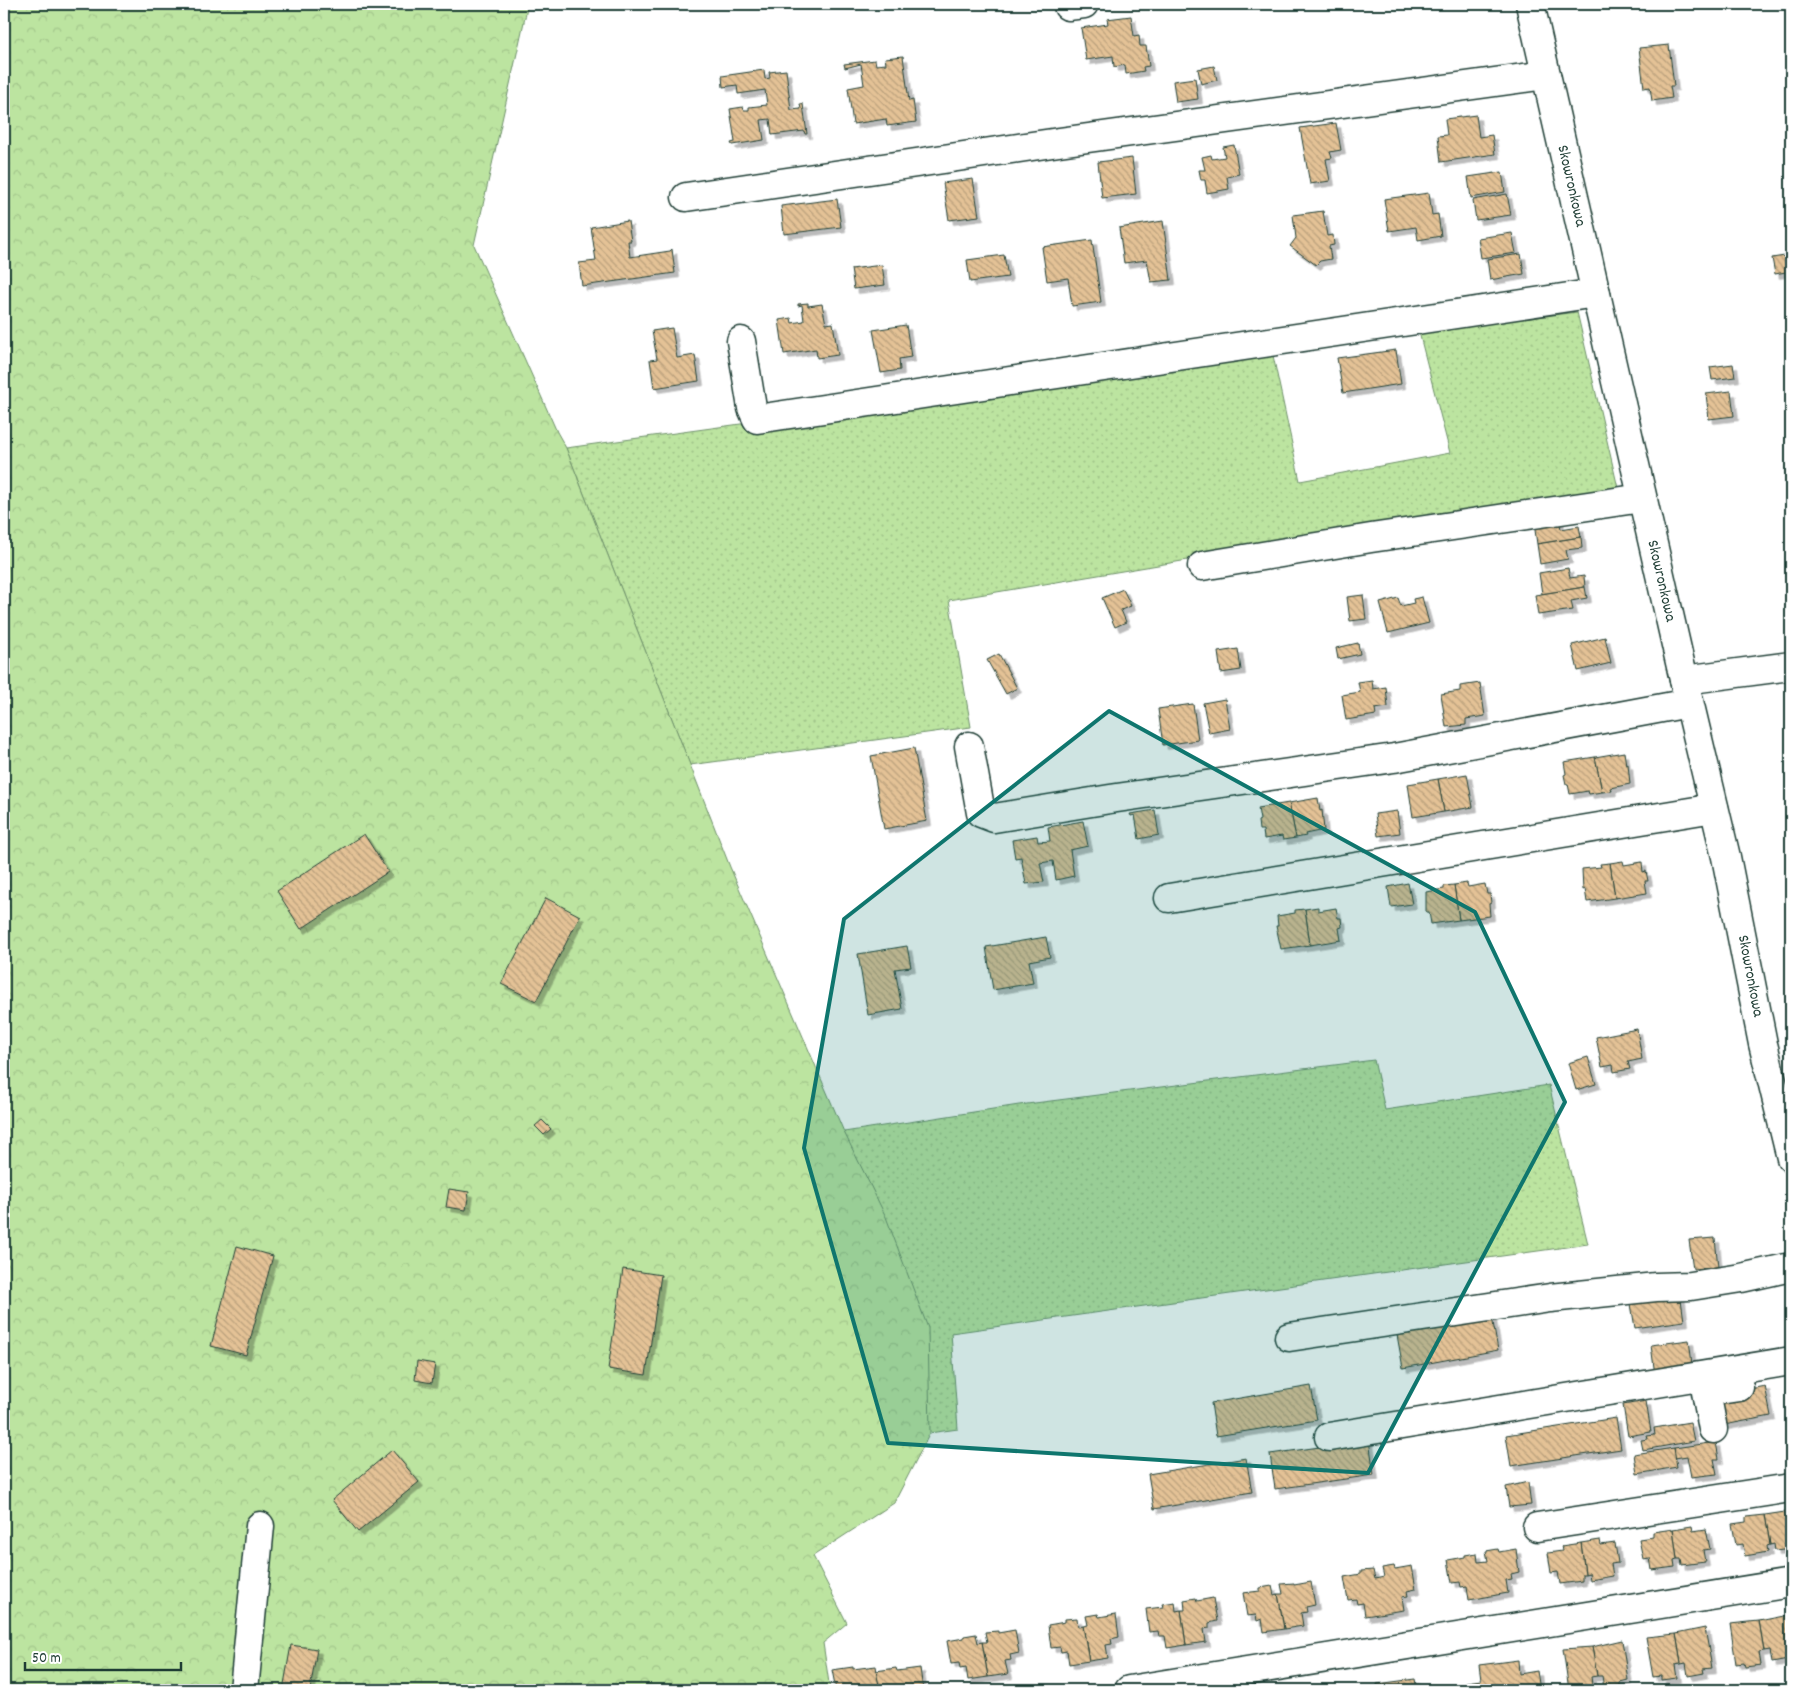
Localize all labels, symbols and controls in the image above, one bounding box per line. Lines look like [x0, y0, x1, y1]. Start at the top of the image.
street label: Skowronkowa [1550, 143, 1592, 229]
street label: Skowronkowa [1640, 538, 1682, 624]
street label: Skowronkowa [1731, 933, 1769, 1019]
scale bar [25, 1639, 181, 1671]
text: 50 m [32, 1648, 61, 1670]

